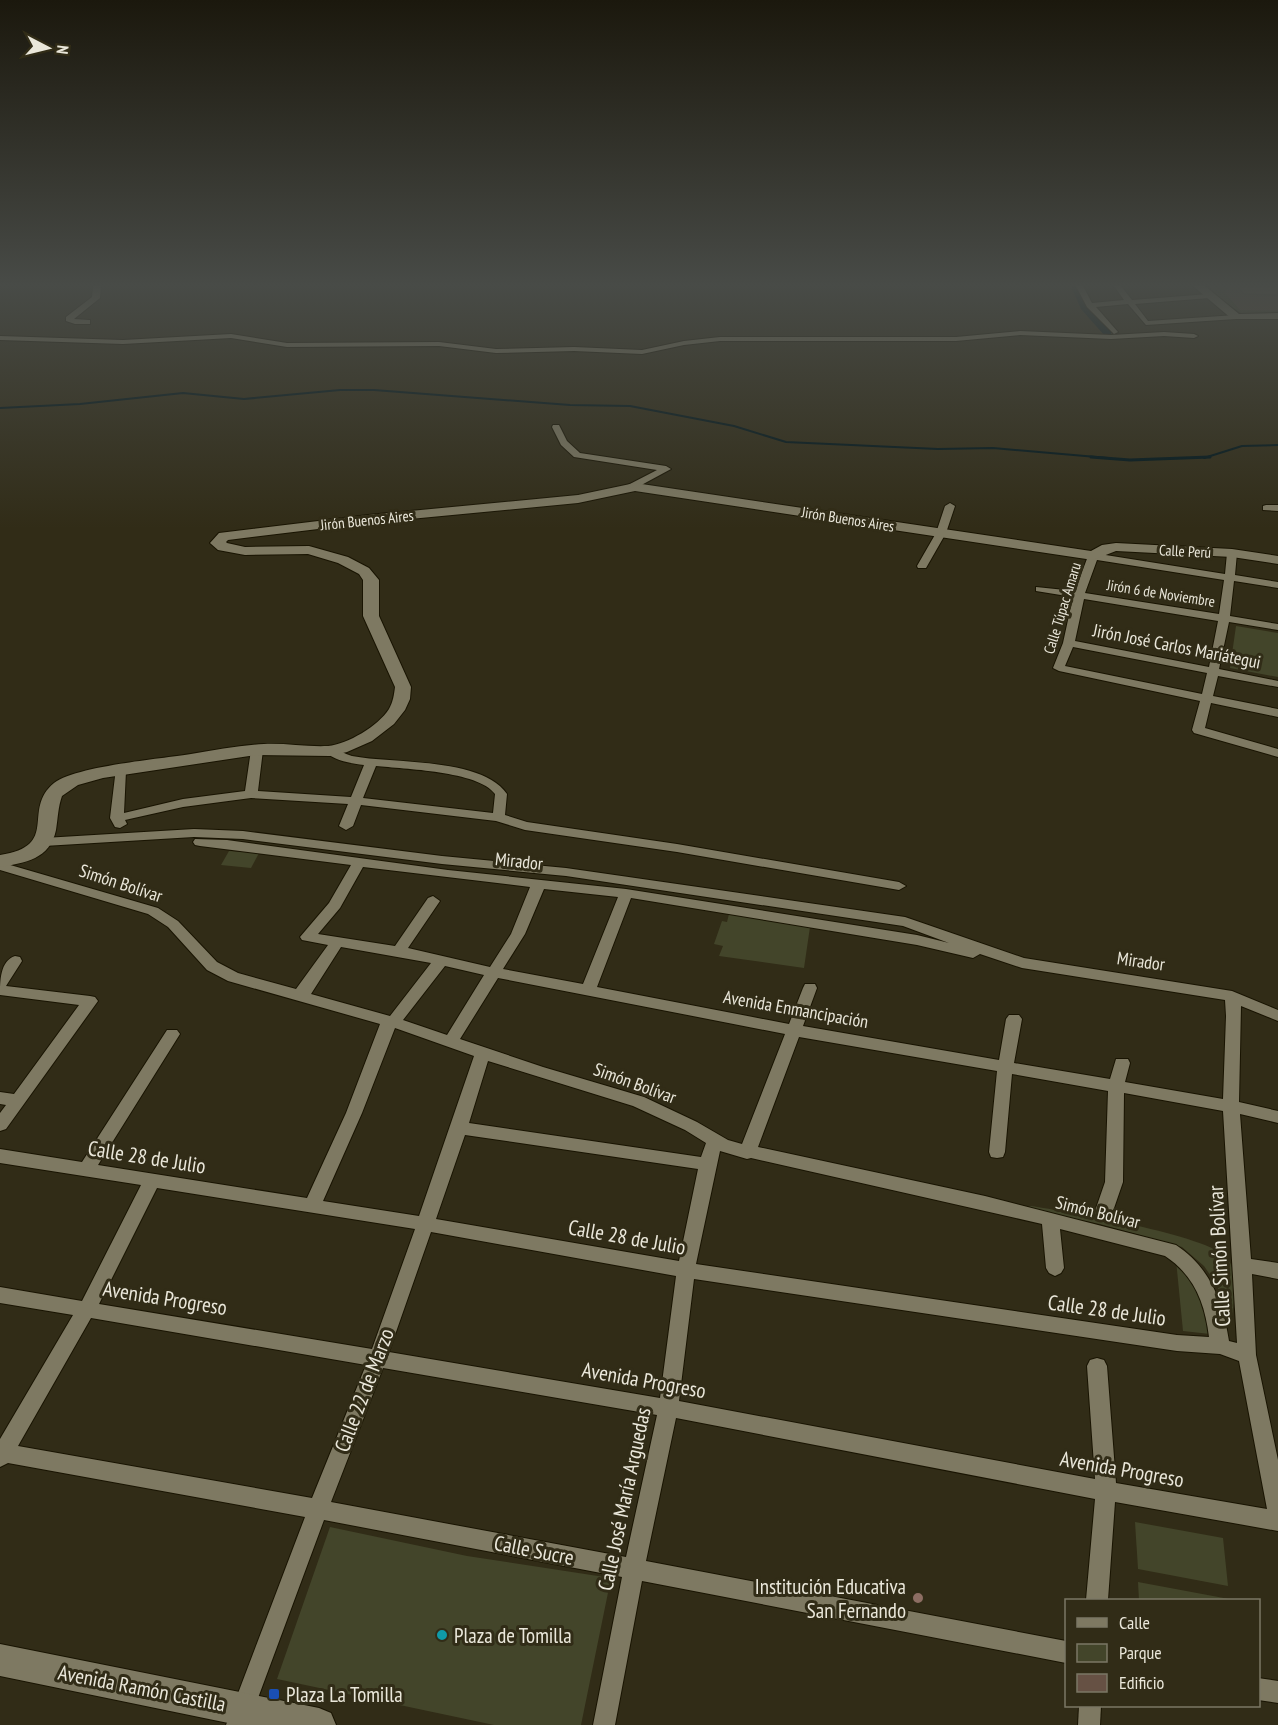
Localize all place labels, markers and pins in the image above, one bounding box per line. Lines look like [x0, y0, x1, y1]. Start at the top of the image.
place label: Institución Educativa San Fernando [755, 1573, 906, 1624]
marker: Institución Educativa San Fernando [911, 1591, 925, 1605]
place label: Plaza de Tomilla [454, 1622, 572, 1649]
marker: Plaza de Tomilla [435, 1628, 449, 1642]
place label: Plaza La Tomilla [286, 1681, 403, 1708]
marker: Plaza La Tomilla [267, 1687, 281, 1701]

